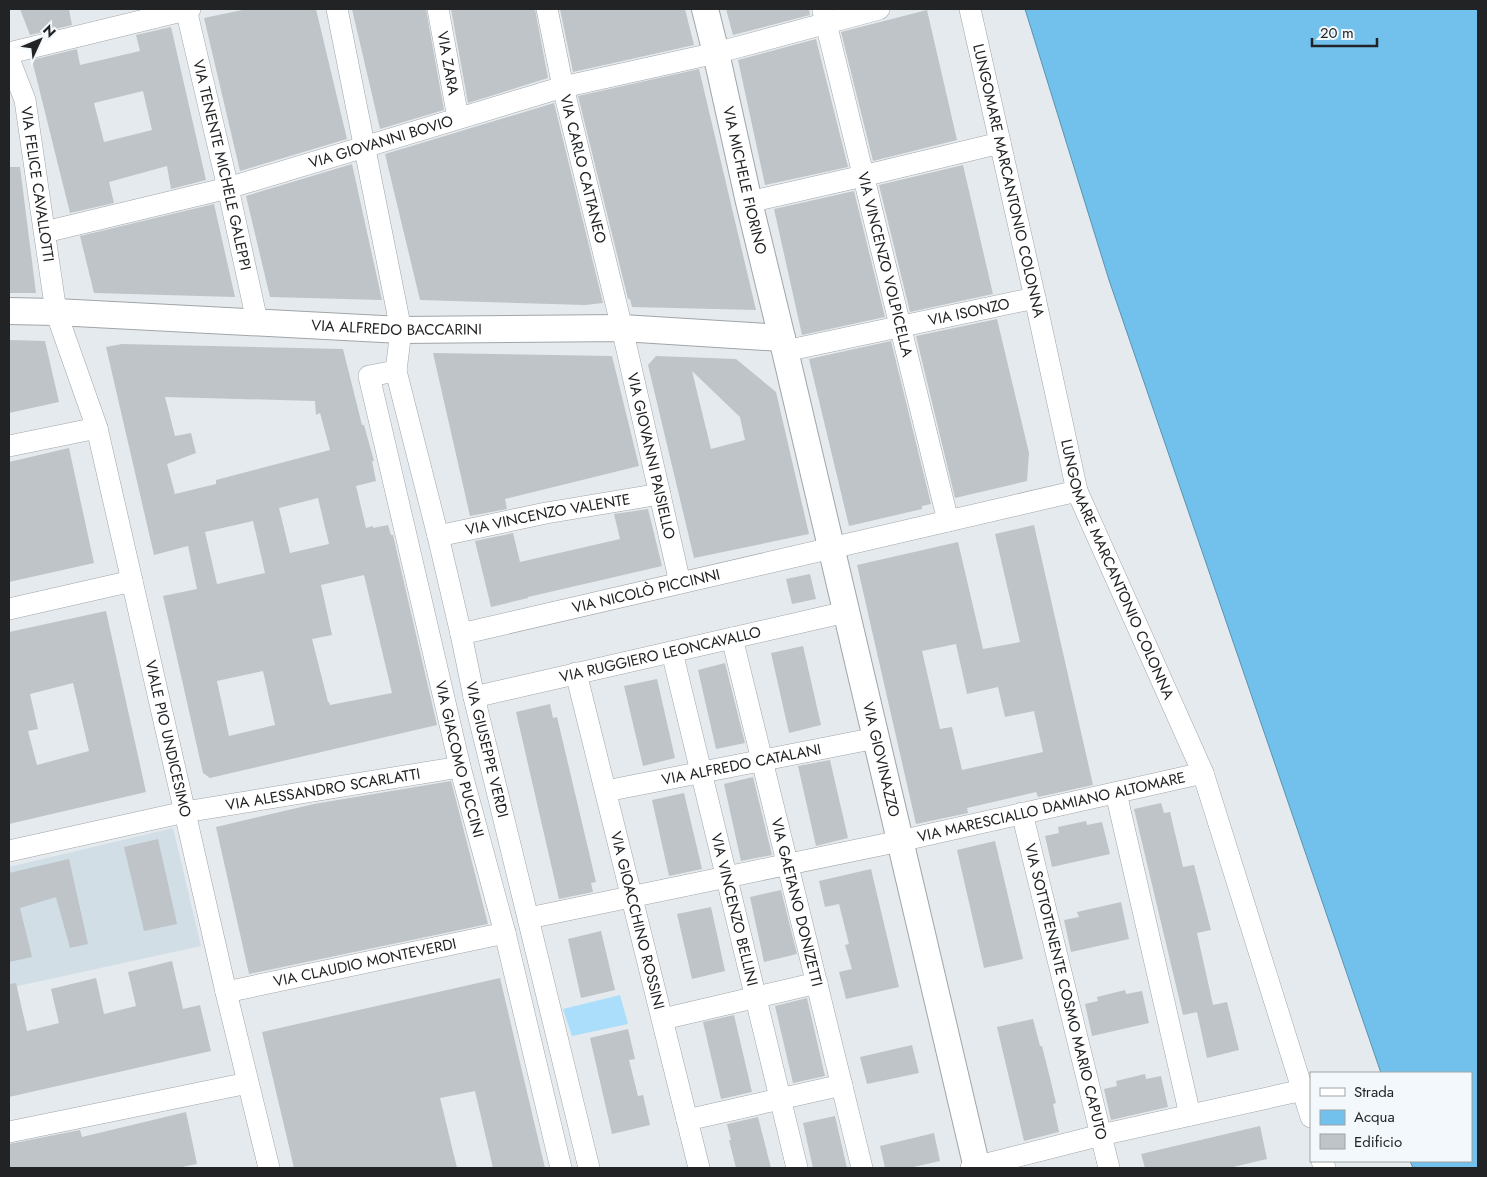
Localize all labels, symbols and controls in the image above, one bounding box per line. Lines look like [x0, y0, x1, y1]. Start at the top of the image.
north arrow [15, 15, 65, 65]
scale bar [1312, 15, 1377, 47]
text: N [38, 20, 60, 42]
text: 20 m [1320, 22, 1354, 44]
street label: VIA ZARA [431, 29, 465, 97]
street label: LUNGOMARE MARCANTONIO COLONNA [967, 42, 1050, 320]
street label: VIA TENENTE MICHELE GALEPPI [187, 57, 257, 272]
street label: VIA CARLO CATTANEO [554, 92, 612, 246]
street label: VIA MICHELE FIORINO [717, 104, 772, 257]
street label: VIA FELICE CAVALLOTTI [15, 105, 60, 263]
street label: VIA GIOVANNI BOVIO [306, 110, 456, 174]
street label: VIA VINCENZO VOLPICELLA [852, 170, 918, 359]
street label: VIA ISONZO [926, 293, 1012, 331]
street label: VIA ALFREDO BACCARINI [311, 314, 482, 341]
street label: VIA GIOVANNI PAISIELLO [621, 370, 681, 542]
street label: LUNGOMARE MARCANTONIO COLONNA [1055, 437, 1180, 703]
street label: VIA VINCENZO VALENTE [463, 488, 632, 541]
street label: VIA NICOLÒ PICCINNI [570, 563, 722, 619]
street label: VIA RUGGIERO LEONCAVALLO [557, 621, 763, 688]
street label: VIALE PIO UNDICESIMO [139, 658, 197, 820]
street label: VIA GIACOMO PUCCINI [429, 679, 490, 840]
street label: VIA GIUSEPPE VERDI [460, 680, 514, 820]
street label: VIA GIOVINAZZO [857, 700, 905, 819]
street label: VIA ALFREDO CATALANI [660, 738, 823, 791]
street label: VIA ALESSANDRO SCARLATTI [224, 763, 422, 816]
street label: VIA MARESCIALLO DAMIANO ALTOMARE [915, 766, 1188, 848]
street label: VIA GAETANO DONIZETTI [766, 816, 828, 989]
street label: VIA GIOACCHINO ROSSINI [605, 829, 670, 1012]
street label: VIA VINCENZO BELLINI [705, 831, 763, 988]
street label: VIA SOTTOTENENTE COSMO MARIO CAPUTO [1019, 841, 1113, 1142]
street label: VIA CLAUDIO MONTEVERDI [271, 933, 458, 993]
legend [1310, 1072, 1472, 1162]
text: Strada [1354, 1081, 1394, 1103]
text: Acqua [1354, 1106, 1395, 1128]
text: Edificio [1354, 1131, 1402, 1153]

